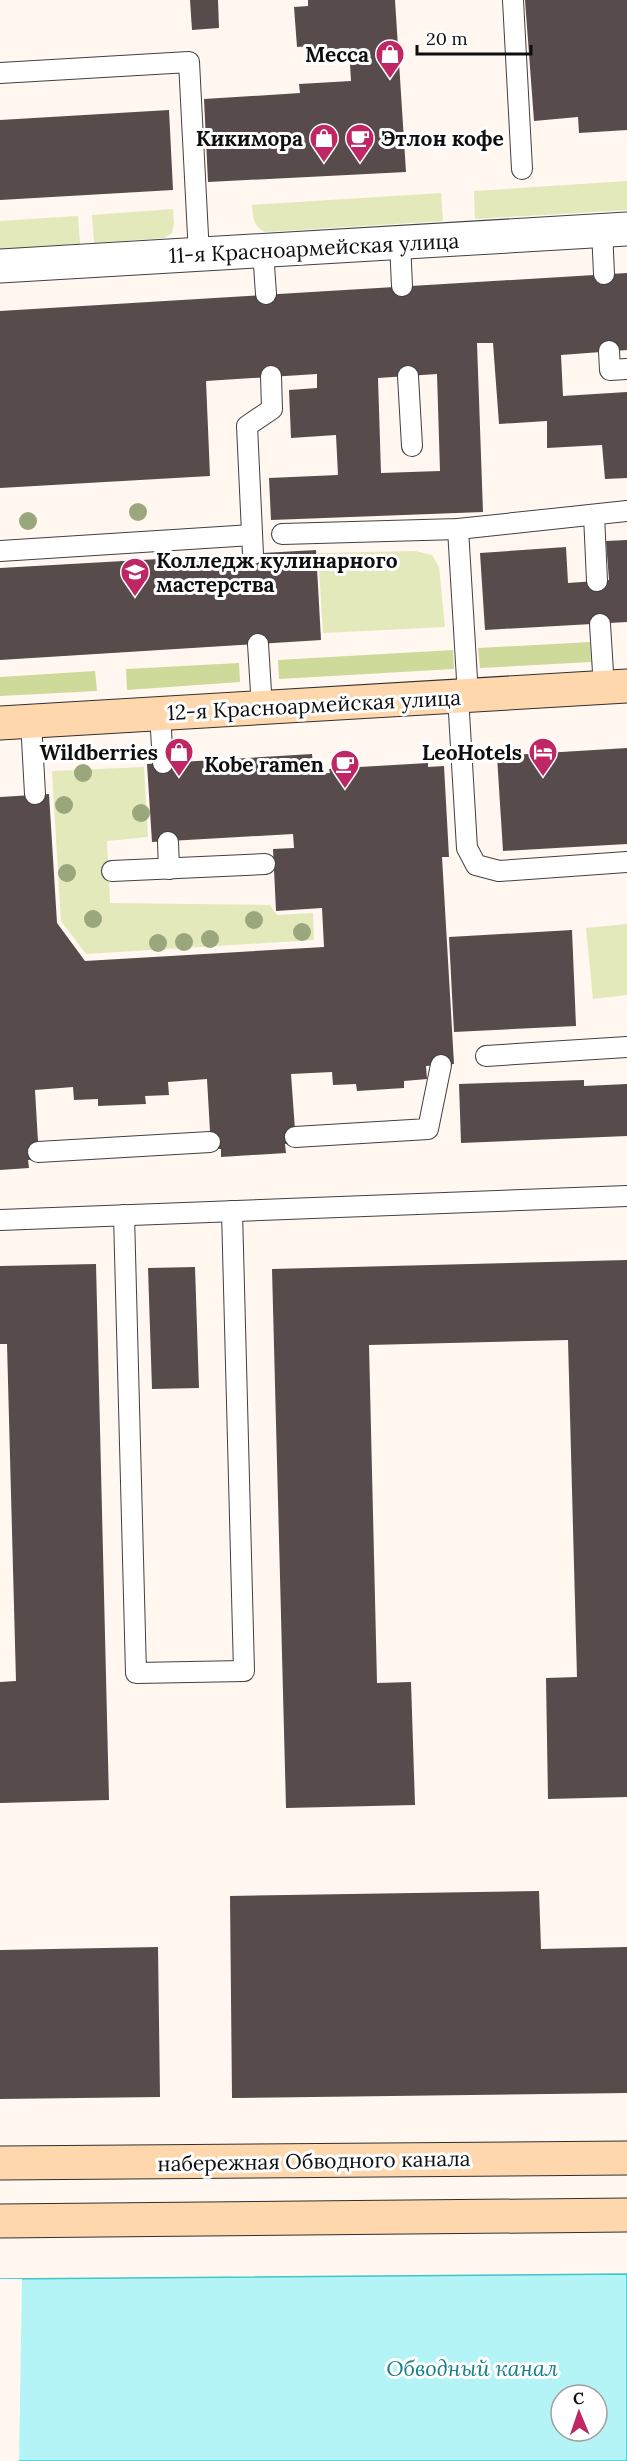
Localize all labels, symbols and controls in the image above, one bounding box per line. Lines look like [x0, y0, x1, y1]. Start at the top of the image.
scale bar [417, 18, 531, 56]
text: 20 m [426, 27, 468, 50]
shop icon: Mecca [374, 38, 406, 80]
place label: Mecca [305, 41, 369, 68]
shop icon: Кикимора [308, 122, 340, 164]
cafe icon: Этлон кофе [344, 122, 376, 164]
place label: Кикимора [196, 125, 303, 152]
place label: Этлон кофе [381, 125, 504, 152]
street label: 11-я Красноармейская улица [168, 227, 460, 269]
place label: Колледж кулинарного мастерства [156, 547, 398, 598]
school or university icon: Колледж кулинарного мастерства [119, 556, 151, 598]
street label: 12-я Красноармейская улица [166, 684, 462, 726]
shop icon: Wildberries [163, 736, 195, 778]
hotel icon: LeoHotels [527, 736, 559, 778]
place label: Wildberries [39, 739, 158, 766]
place label: LeoHotels [422, 739, 522, 766]
cafe icon: Kobe ramen [329, 748, 361, 790]
place label: Kobe ramen [204, 751, 324, 778]
street label: набережная Обводного канала [157, 2145, 471, 2177]
water label: Обводный канал [386, 2354, 558, 2382]
north arrow [549, 2383, 609, 2443]
text: С [573, 2388, 584, 2408]

